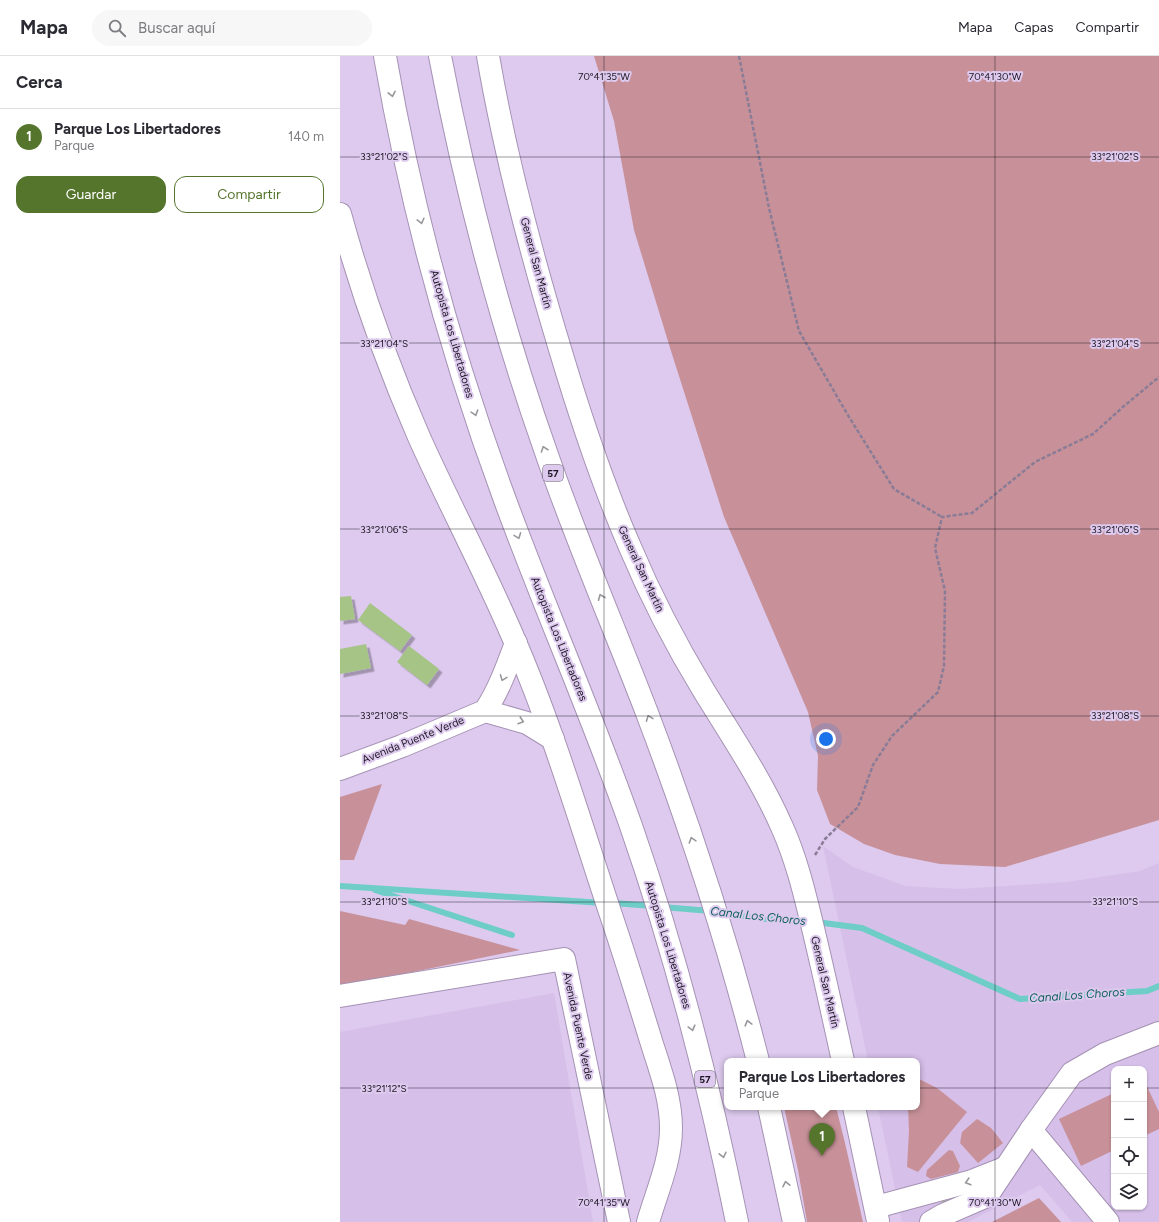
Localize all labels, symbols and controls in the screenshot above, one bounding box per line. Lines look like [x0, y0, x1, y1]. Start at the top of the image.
search box [92, 10, 372, 46]
text: Mapa [20, 16, 68, 39]
icon: search [106, 17, 128, 39]
text: Buscar aquí [138, 19, 215, 37]
text: Mapa [958, 19, 992, 36]
text: Capas [1014, 19, 1053, 36]
text: Compartir [1075, 19, 1139, 36]
text: 70°41'35"W [578, 70, 630, 83]
text: 70°41'30"W [969, 70, 1022, 83]
text: Cerca [16, 72, 63, 92]
one-way arrow [388, 91, 396, 97]
text: Parque Los Libertadores [54, 120, 221, 138]
text: 1 [26, 129, 32, 144]
text: 140 m [288, 129, 324, 144]
text: Parque [54, 138, 94, 153]
text: 33°21'02"S [360, 150, 408, 163]
text: 33°21'02"S [1091, 150, 1139, 163]
button: Guardar [16, 176, 166, 213]
button: Compartir [174, 176, 324, 213]
street label: General San Martín [518, 216, 554, 310]
one-way arrow [416, 218, 424, 224]
street label: Autopista Los Libertadores [427, 269, 477, 399]
text: 33°21'04"S [360, 337, 408, 350]
text: 33°21'04"S [1091, 337, 1139, 350]
one-way arrow [471, 410, 479, 417]
one-way arrow [541, 446, 549, 453]
road number: 57 [543, 465, 563, 481]
text: 33°21'06"S [360, 523, 408, 536]
text: 33°21'06"S [1091, 523, 1139, 536]
street label: General San Martín [615, 524, 667, 614]
one-way arrow [514, 533, 522, 540]
street label: Autopista Los Libertadores [528, 575, 590, 703]
one-way arrow [597, 593, 605, 600]
one-way arrow [499, 674, 507, 681]
text: 33°21'08"S [360, 709, 408, 722]
text: 33°21'08"S [1091, 709, 1139, 722]
street label: Avenida Puente Verde [360, 714, 466, 766]
one-way arrow [645, 714, 653, 721]
one-way arrow [517, 716, 524, 725]
your location [816, 729, 836, 749]
one-way arrow [688, 837, 697, 844]
street label: Autopista Los Libertadores [642, 880, 694, 1010]
text: 33°21'10"S [361, 895, 407, 908]
text: 33°21'10"S [1092, 895, 1138, 908]
water label: Canal Los Choros [710, 904, 807, 928]
street label: General San Martín [808, 935, 842, 1029]
street label: Avenida Puente Verde [560, 971, 596, 1081]
water label: Canal Los Choros [1029, 985, 1126, 1005]
one-way arrow [744, 1020, 753, 1027]
one-way arrow [688, 1025, 696, 1032]
popup [724, 1058, 920, 1110]
map controls [1111, 1066, 1147, 1210]
button: + [1111, 1066, 1147, 1102]
text: Parque Los Libertadores [739, 1068, 905, 1086]
road number: 57 [695, 1071, 715, 1087]
text: 33°21'12"S [361, 1082, 407, 1095]
text: Parque [739, 1086, 779, 1101]
button: − [1111, 1102, 1147, 1138]
pin: 1 [809, 1123, 835, 1156]
button: locate [1111, 1138, 1147, 1174]
one-way arrow [719, 1151, 727, 1158]
button: layers [1111, 1174, 1147, 1210]
one-way arrow [965, 1177, 972, 1186]
one-way arrow [783, 1181, 791, 1187]
text: 70°41'35"W [578, 1196, 630, 1209]
text: 70°41'30"W [969, 1196, 1022, 1209]

